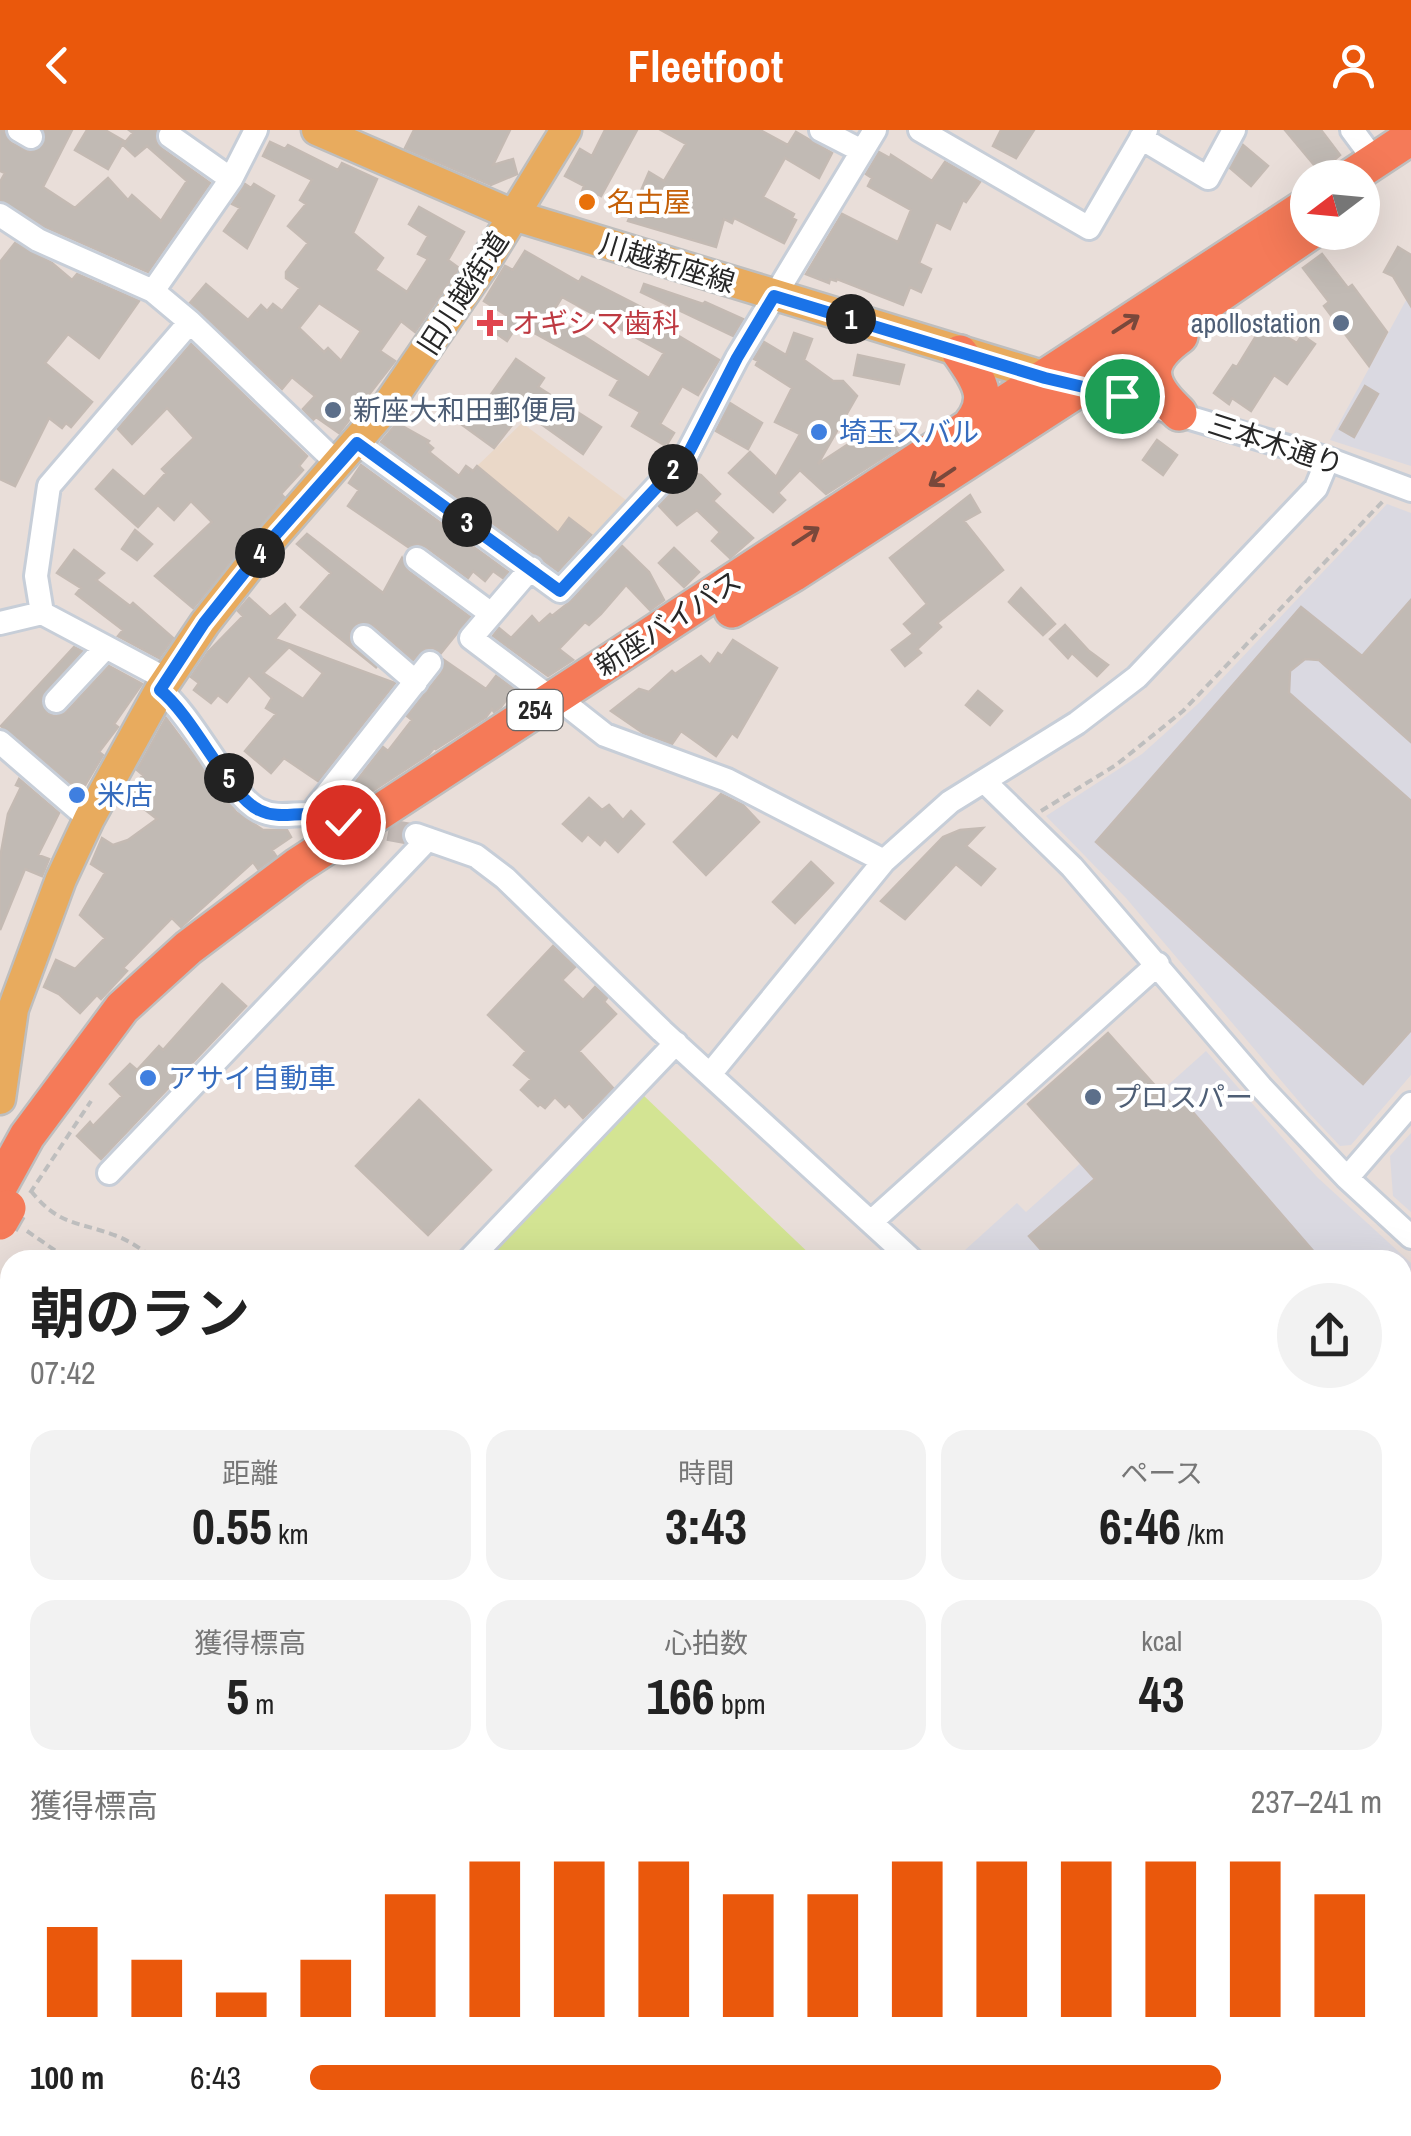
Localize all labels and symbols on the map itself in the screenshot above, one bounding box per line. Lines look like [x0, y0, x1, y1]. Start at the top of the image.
north arrow [1290, 160, 1380, 250]
place label: 名古屋 [607, 183, 691, 221]
marker: 名古屋 [576, 191, 598, 213]
street label: 旧川越街道 [409, 224, 517, 362]
street label: 川越新座線 [594, 224, 740, 302]
pin: 1 [826, 294, 876, 344]
place label: オギシマ歯科 [512, 304, 680, 342]
place label: apollostation [1191, 304, 1321, 342]
marker: オギシマ歯科 [477, 310, 503, 336]
marker: apollostation [1330, 312, 1352, 334]
one-way arrow [1112, 313, 1140, 334]
pin [1080, 354, 1165, 439]
place label: 新座大和田郵便局 [353, 391, 577, 429]
marker: 新座大和田郵便局 [322, 399, 344, 421]
street label: 三本木通り [1204, 404, 1348, 484]
place label: 埼玉スバル [839, 413, 979, 451]
marker: 埼玉スバル [808, 421, 830, 443]
pin: 2 [648, 444, 698, 494]
one-way arrow [929, 466, 957, 487]
pin: 3 [442, 497, 492, 547]
one-way arrow [791, 525, 819, 546]
pin: 4 [235, 528, 285, 578]
street label: 新座バイパス [587, 561, 749, 685]
road number: 254 [508, 690, 562, 730]
pin: 5 [204, 753, 254, 803]
place label: 米店 [97, 776, 153, 814]
pin [301, 780, 386, 865]
marker: 米店 [66, 784, 88, 806]
place label: アサイ自動車 [168, 1059, 336, 1097]
marker: アサイ自動車 [137, 1067, 159, 1089]
place label: プロスパー [1113, 1078, 1253, 1116]
marker: プロスパー [1082, 1086, 1104, 1108]

